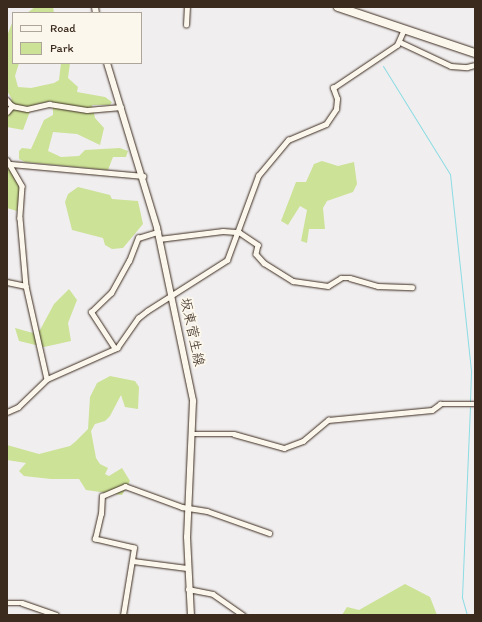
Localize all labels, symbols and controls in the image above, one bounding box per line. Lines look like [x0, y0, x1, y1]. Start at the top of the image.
legend [12, 12, 142, 64]
text: Road [50, 21, 76, 35]
text: Park [50, 41, 74, 55]
street label: 坂東菅生線 [177, 296, 207, 368]

